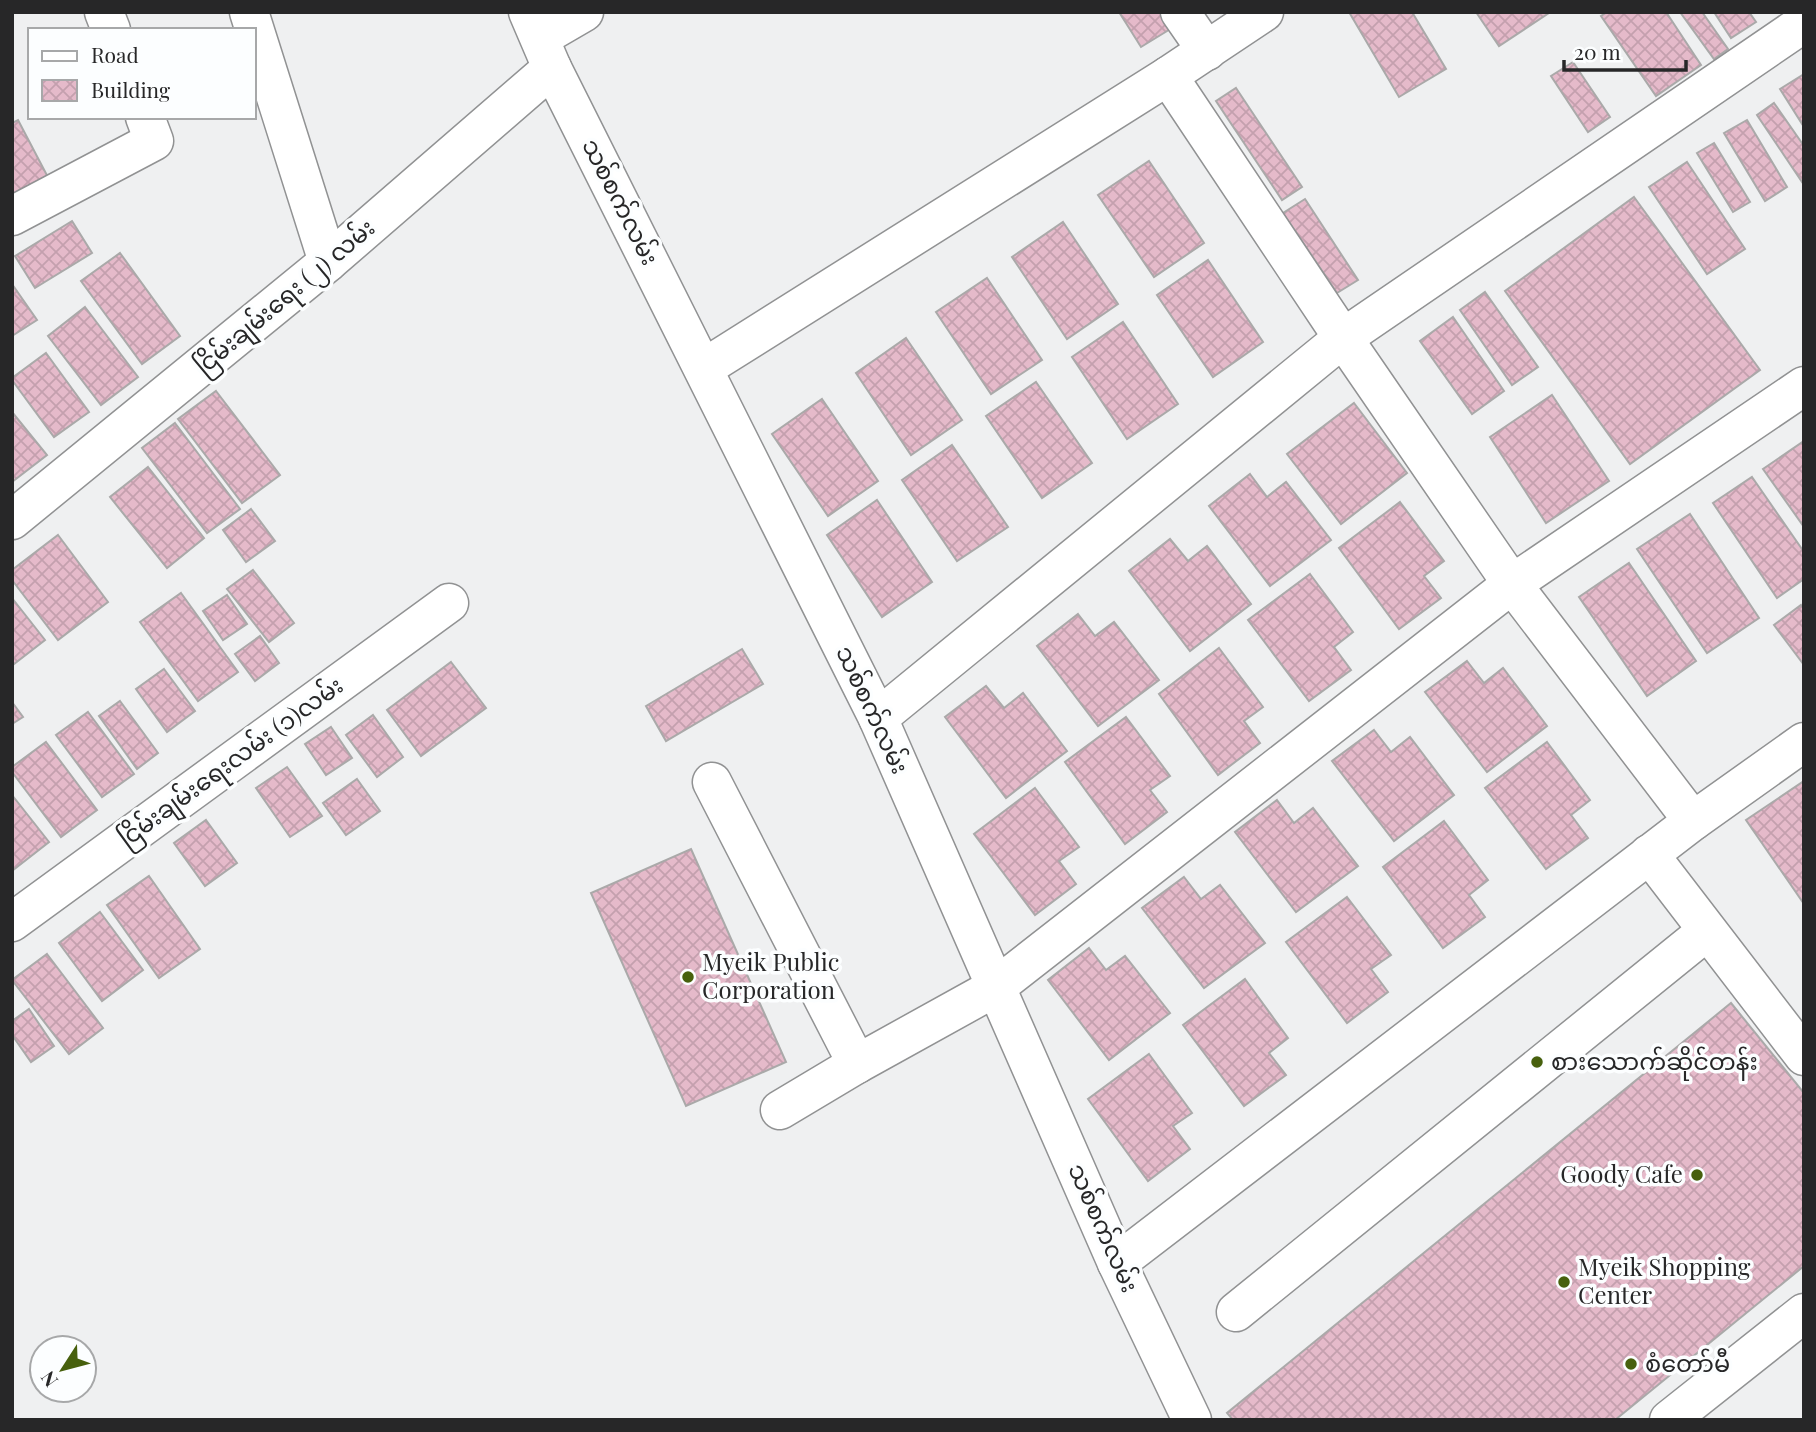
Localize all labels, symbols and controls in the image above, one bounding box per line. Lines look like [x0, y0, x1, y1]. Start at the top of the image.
legend [28, 28, 256, 119]
scale bar [1564, 28, 1686, 72]
text: 20 m [1574, 37, 1621, 65]
text: Road [91, 40, 139, 68]
text: Building [91, 75, 170, 103]
street label: သစ်စက်လမ်း [576, 132, 667, 270]
street label: ငြိမ်းချမ်းရေး (၂) လမ်း [187, 211, 384, 384]
street label: သစ်စက်လမ်း [830, 640, 917, 778]
street label: ငြိမ်းချမ်းရေးလမ်း (၁)လမ်း [111, 668, 352, 857]
place label: Myeik Public Corporation [702, 945, 839, 1005]
marker: Myeik Public Corporation [680, 969, 696, 985]
place label: စားသောက်ဆိုင်တန်း [1551, 1044, 1758, 1081]
marker: စားသောက်ဆိုင်တန်း [1529, 1054, 1545, 1070]
place label: Goody Cafe [1560, 1157, 1683, 1189]
street label: သစ်စက်လမ်း [1062, 1158, 1147, 1297]
marker: Goody Cafe [1689, 1167, 1705, 1183]
place label: Myeik Shopping Center [1578, 1250, 1751, 1310]
marker: Myeik Shopping Center [1556, 1274, 1572, 1290]
north arrow [28, 1334, 98, 1404]
place label: စံတော်မီ [1645, 1346, 1730, 1378]
marker: စံတော်မီ [1623, 1356, 1639, 1372]
text: N [34, 1366, 63, 1393]

